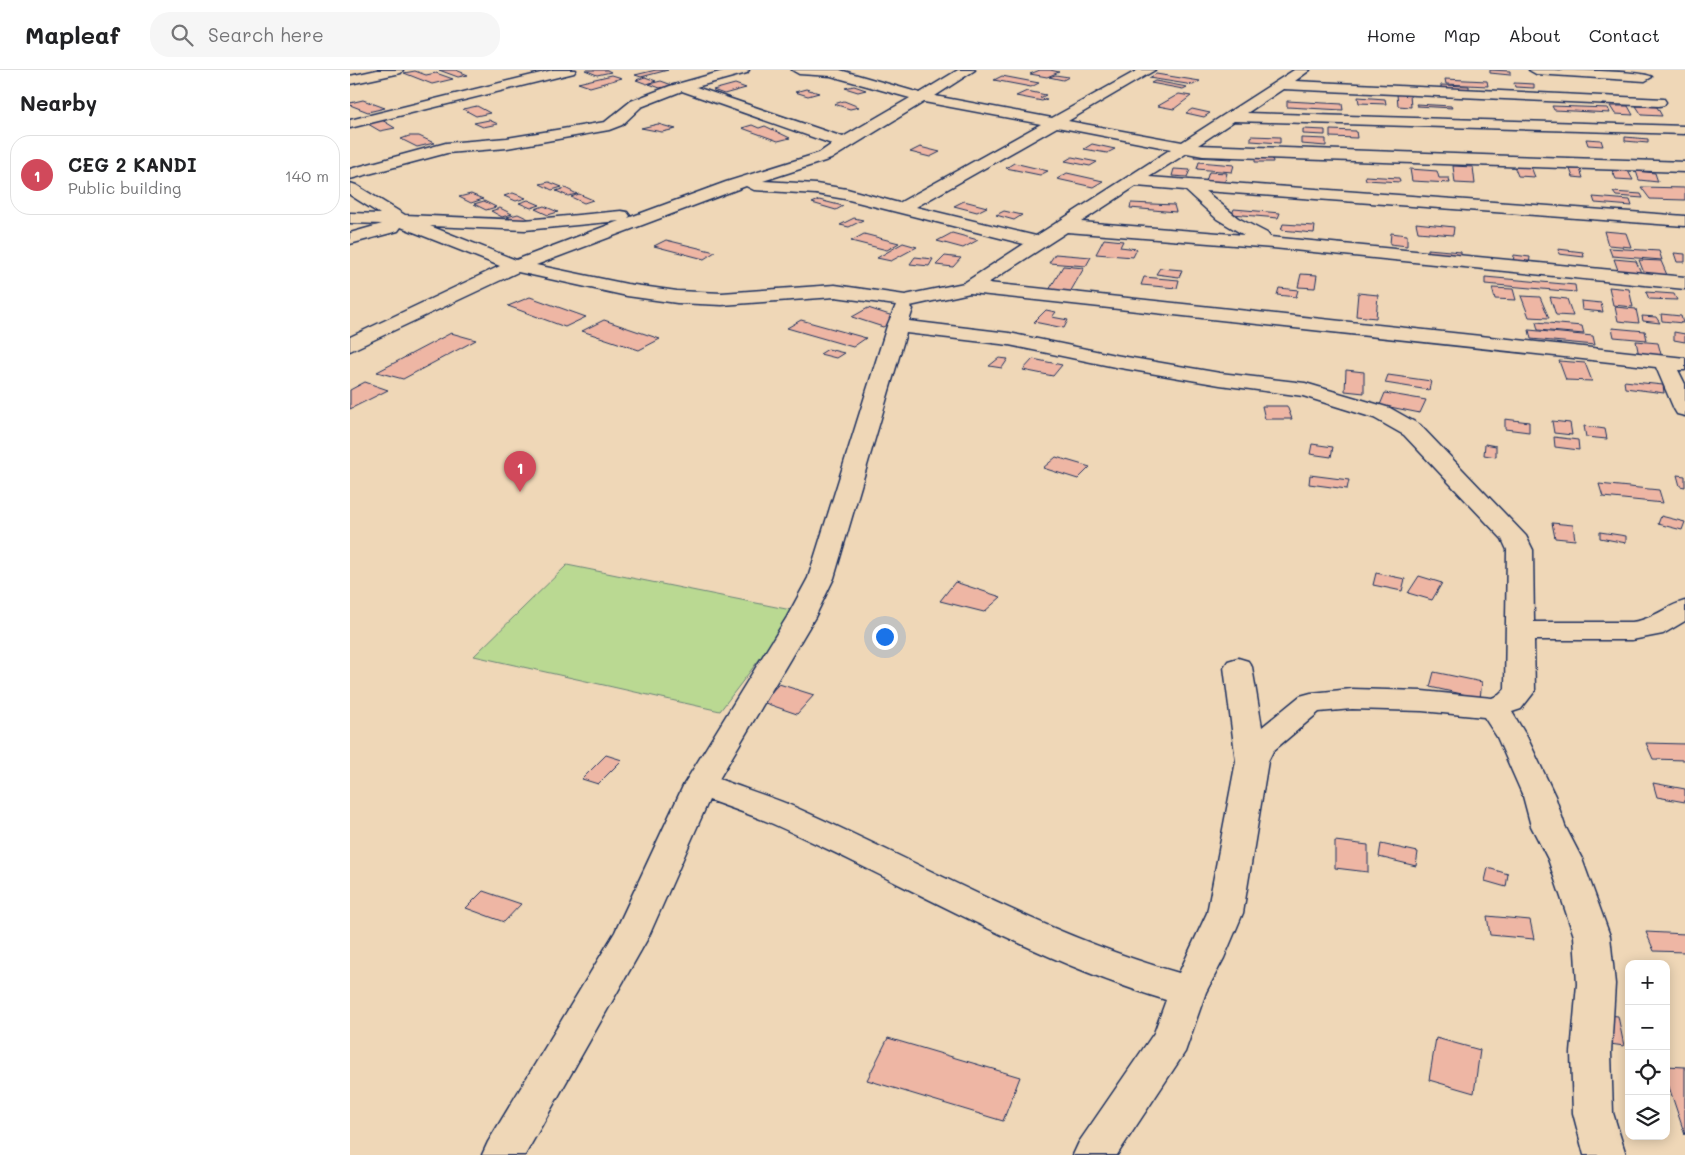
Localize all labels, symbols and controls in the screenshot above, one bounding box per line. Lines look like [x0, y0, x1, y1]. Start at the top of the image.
search box [150, 12, 500, 57]
text: Mapleaf [25, 19, 120, 50]
icon: search [168, 21, 196, 49]
text: Search here [208, 22, 324, 47]
text: Home [1367, 23, 1416, 47]
text: Map [1444, 23, 1480, 47]
text: About [1508, 23, 1561, 47]
text: Contact [1589, 23, 1660, 47]
text: Nearby [20, 89, 97, 116]
text: CEG 2 KANDI [68, 152, 197, 177]
text: 1 [33, 165, 41, 186]
text: 140 m [285, 165, 329, 186]
text: Public building [68, 177, 181, 198]
pin: 1 [504, 451, 536, 492]
your location [872, 624, 898, 650]
map controls [1625, 960, 1670, 1140]
button: + [1625, 960, 1670, 1005]
button: − [1625, 1005, 1670, 1050]
button: locate [1625, 1050, 1670, 1095]
button: layers [1625, 1095, 1670, 1140]

